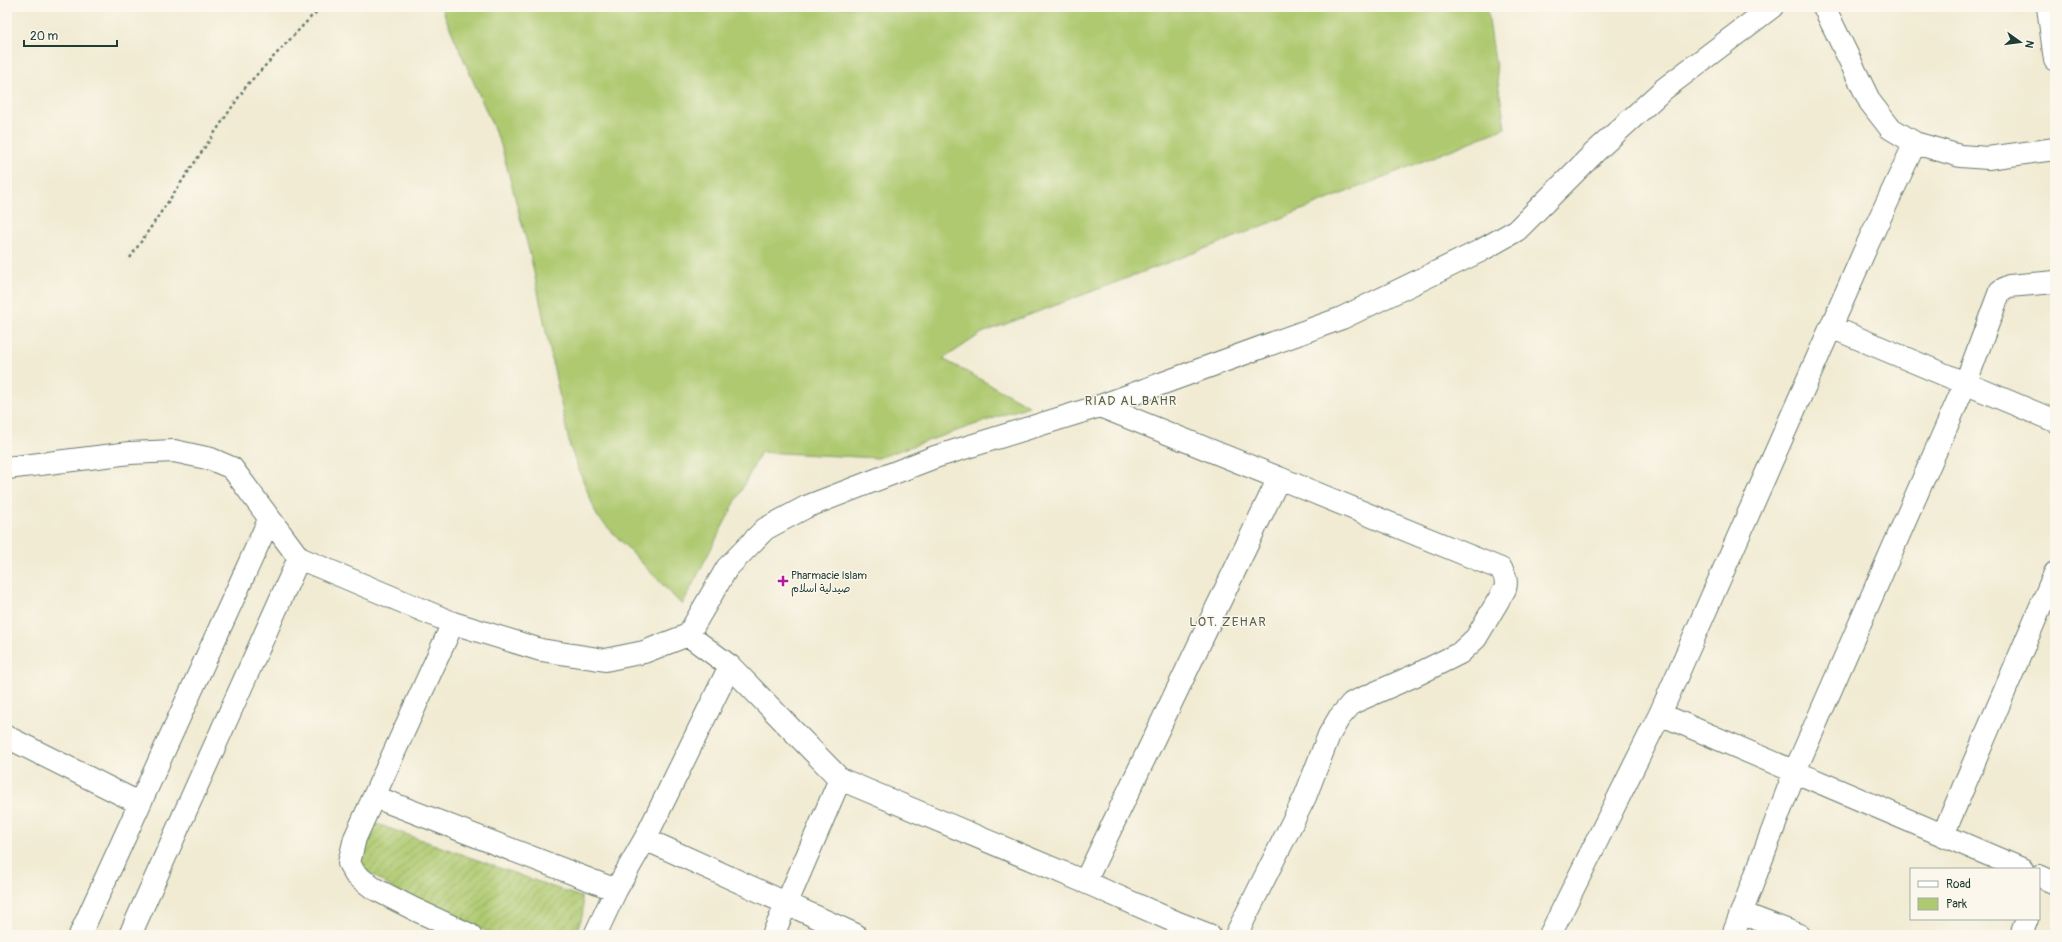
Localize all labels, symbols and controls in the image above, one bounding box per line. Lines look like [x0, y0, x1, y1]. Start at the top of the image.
scale bar [24, 22, 117, 48]
north arrow [2000, 22, 2040, 62]
text: 20 m [30, 29, 59, 44]
text: N [2022, 39, 2036, 50]
district label: RIAD AL BAHR [1085, 393, 1177, 409]
place label: Pharmacie Islam صيدلية اسلام [791, 569, 867, 597]
marker: Pharmacie Islam صيدلية اسلام [778, 576, 788, 586]
district label: LOT. ZEHAR [1189, 614, 1267, 630]
legend [1910, 868, 2040, 920]
text: Road [1946, 877, 1971, 892]
text: Park [1946, 897, 1967, 912]

